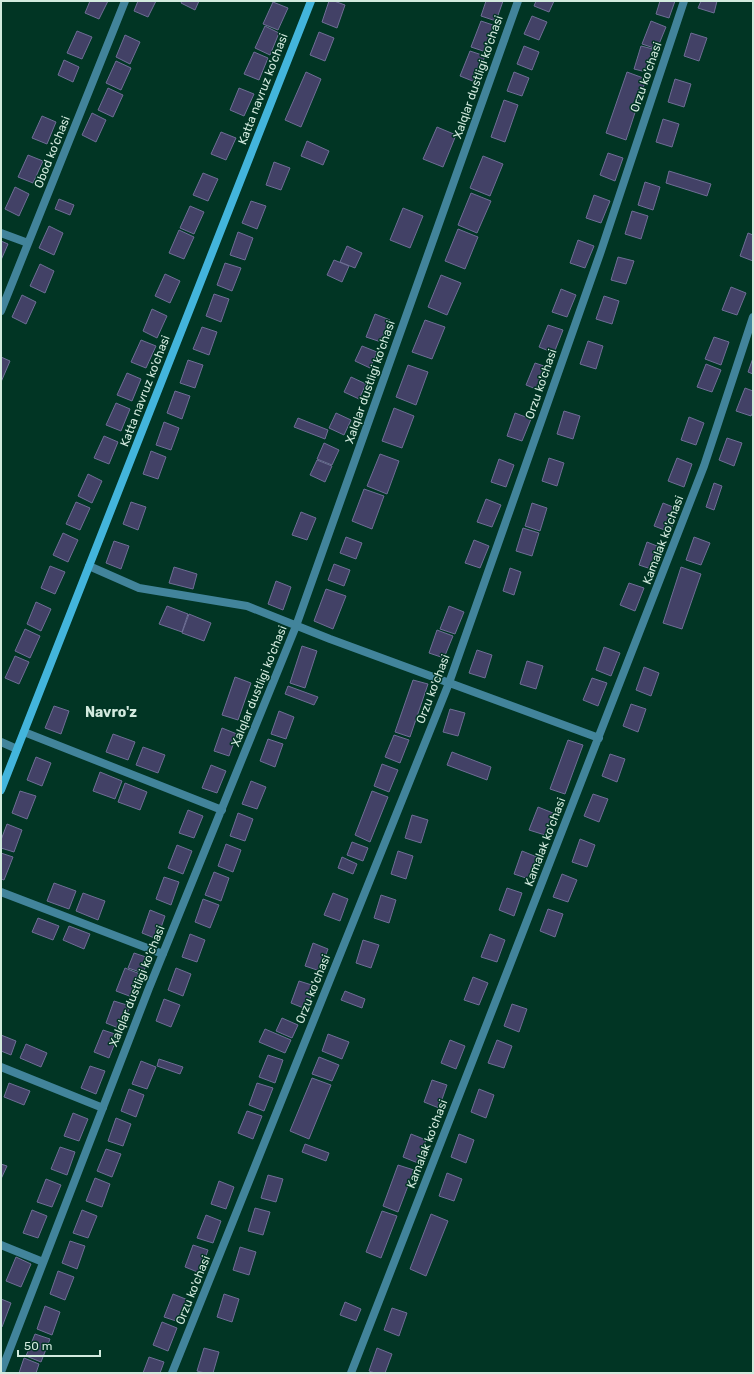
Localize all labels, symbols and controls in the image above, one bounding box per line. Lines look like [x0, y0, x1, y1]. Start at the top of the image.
street label: Xalqlar dustligi ko'chasi [450, 14, 506, 140]
street label: Katta navruz ko'chasi [235, 31, 291, 147]
street label: Orzu ko'chasi [627, 40, 665, 114]
street label: Obod ko'chasi [31, 114, 73, 190]
street label: Xalqlar dustligi ko'chasi [342, 319, 398, 445]
street label: Katta navruz ko'chasi [117, 333, 173, 449]
street label: Orzu ko'chasi [522, 347, 560, 421]
street label: Kamalak ko'chasi [640, 494, 686, 586]
street label: Xalqlar dustligi ko'chasi [228, 623, 290, 749]
street label: Orzu ko'chasi [413, 652, 453, 726]
district label: Navro'z [85, 704, 137, 721]
street label: Kamalak ko'chasi [522, 796, 568, 888]
street label: Xalqlar dustligi ko'chasi [106, 923, 168, 1049]
street label: Orzu ko'chasi [293, 952, 333, 1026]
street label: Kamalak ko'chasi [404, 1098, 450, 1190]
street label: Orzu ko'chasi [173, 1253, 213, 1327]
scale bar [18, 1332, 100, 1358]
text: 50 m [24, 1339, 52, 1353]

